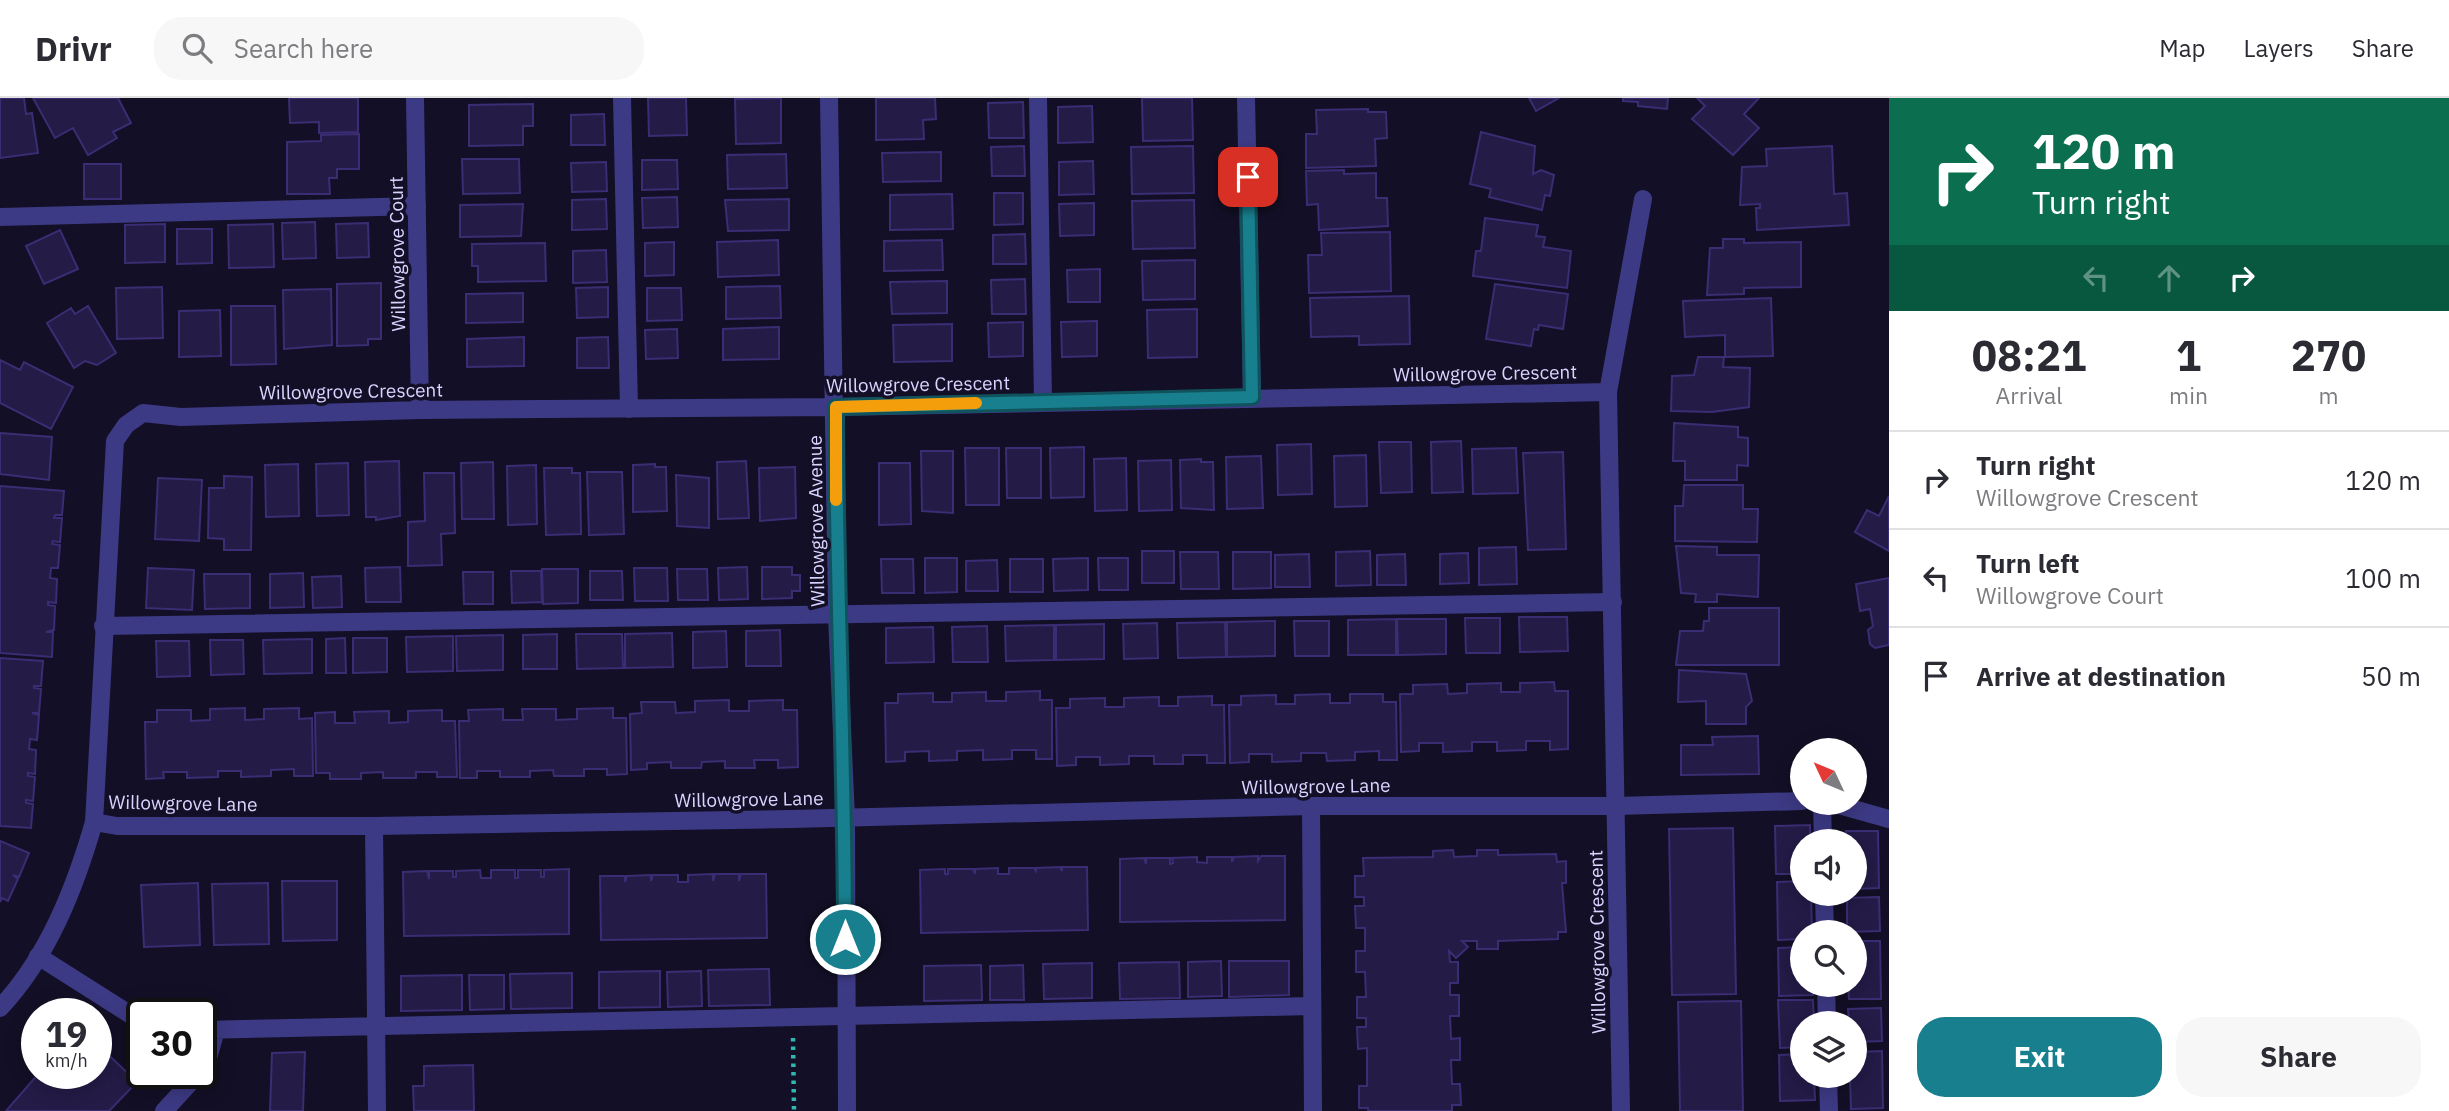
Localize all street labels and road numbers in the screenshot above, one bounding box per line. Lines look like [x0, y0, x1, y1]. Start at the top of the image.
street label: Willowgrove Court [384, 176, 410, 332]
street label: Willowgrove Crescent [1393, 359, 1577, 387]
street label: Willowgrove Crescent [826, 370, 1010, 398]
street label: Willowgrove Crescent [259, 377, 443, 405]
street label: Willowgrove Avenue [803, 435, 829, 607]
street label: Willowgrove Lane [1241, 773, 1391, 799]
street label: Willowgrove Lane [674, 786, 824, 812]
street label: Willowgrove Lane [108, 790, 258, 816]
street label: Willowgrove Crescent [1583, 850, 1611, 1034]

